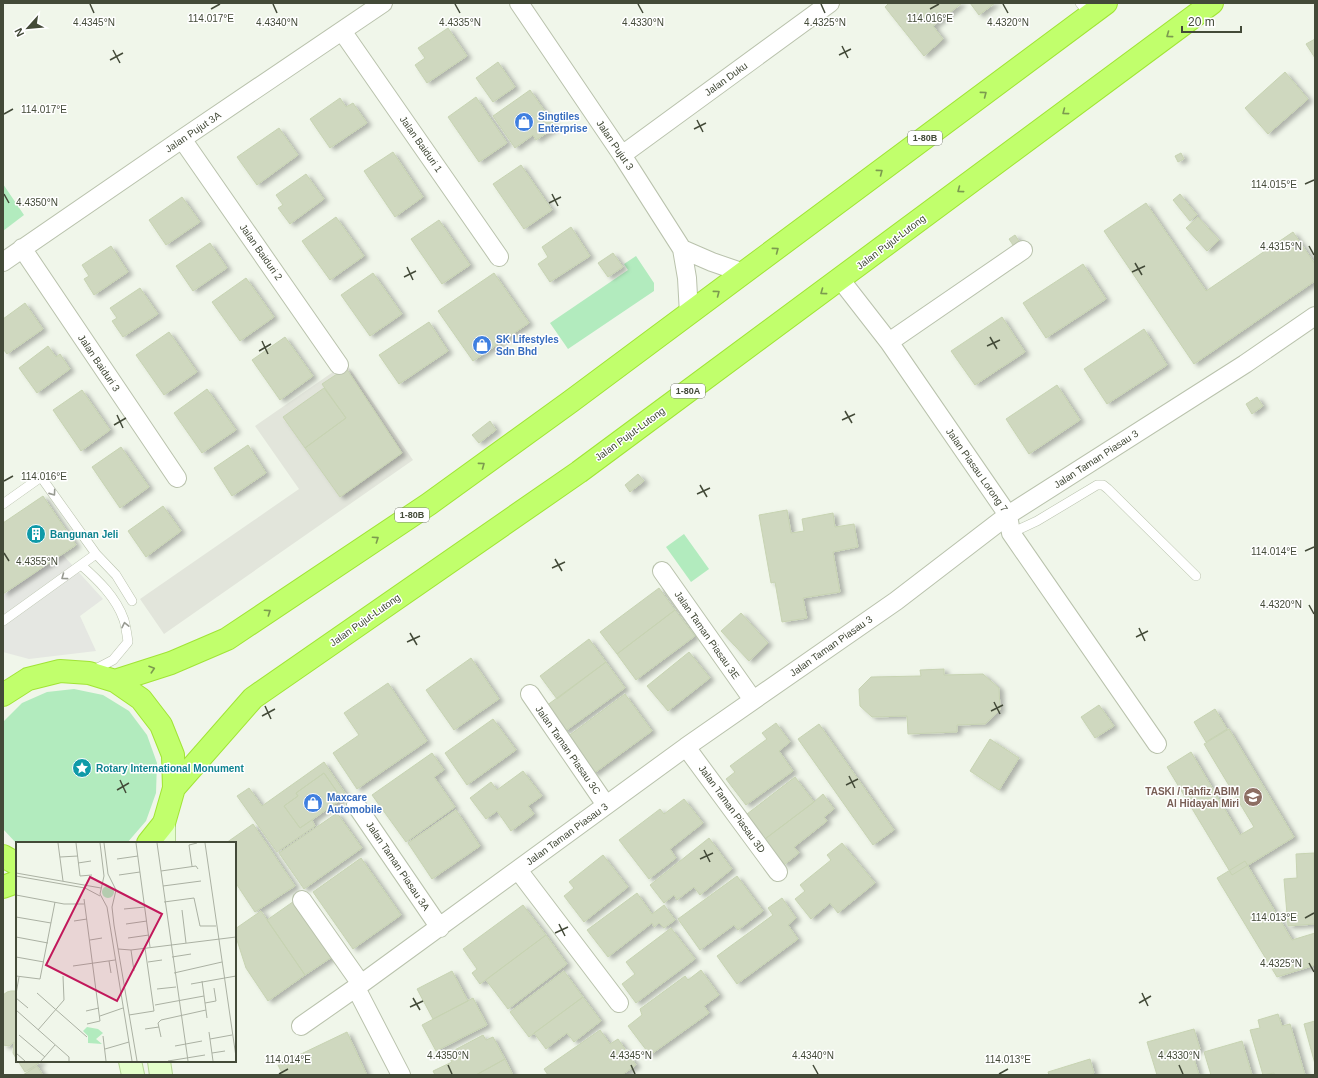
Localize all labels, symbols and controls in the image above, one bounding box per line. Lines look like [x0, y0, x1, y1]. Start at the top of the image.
north arrow [8, 8, 48, 48]
scale bar [1182, 8, 1241, 34]
text: 114.017°E [188, 13, 234, 24]
text: 114.016°E [907, 13, 953, 24]
text: 20 m [1188, 15, 1215, 29]
text: 4.4345°N [73, 17, 115, 28]
text: 4.4340°N [256, 17, 298, 28]
text: 4.4335°N [439, 17, 481, 28]
text: 4.4330°N [622, 17, 664, 28]
text: 4.4325°N [804, 17, 846, 28]
text: 4.4320°N [987, 17, 1029, 28]
text: N [12, 26, 26, 39]
one-way arrow [1167, 30, 1174, 37]
street label: Jalan Duku [703, 60, 749, 98]
one-way arrow [980, 91, 987, 99]
text: 114.017°E [21, 104, 67, 115]
one-way arrow [1062, 107, 1069, 114]
street label: Jalan Pujut 3A [163, 109, 223, 155]
shop icon: Singtiles Enterprise [513, 111, 535, 133]
place label: Singtiles Enterprise [538, 111, 588, 134]
street label: Jalan Baiduri 1 [398, 114, 445, 175]
street label: Jalan Pujut 3 [594, 118, 636, 172]
road number: 1-80B [908, 131, 942, 145]
one-way arrow [875, 170, 882, 177]
text: 114.015°E [1251, 179, 1297, 190]
one-way arrow [958, 185, 965, 192]
text: 4.4350°N [16, 197, 58, 208]
street label: Jalan Pujut-Lutong [854, 213, 928, 271]
street label: Jalan Baiduri 2 [238, 222, 285, 283]
text: 4.4315°N [1260, 241, 1302, 252]
one-way arrow [771, 247, 778, 254]
one-way arrow [820, 288, 827, 295]
one-way arrow [712, 291, 719, 298]
street label: Jalan Baiduri 3 [76, 333, 122, 394]
shop icon: SK Lifestyles Sdn Bhd [471, 334, 493, 356]
place label: SK Lifestyles Sdn Bhd [496, 334, 559, 357]
road number: 1-80A [671, 384, 705, 398]
street label: Jalan Pujut-Lutong [593, 405, 667, 463]
street label: Jalan Piasau Lorong 7 [944, 426, 1010, 514]
street label: Jalan Taman Piasau 3 [1052, 427, 1141, 490]
one-way arrow [478, 463, 485, 470]
text: 114.016°E [21, 471, 67, 482]
one-way arrow [48, 489, 55, 496]
road number: 1-80B [395, 508, 429, 522]
building icon: Bangunan Jeli [25, 523, 47, 545]
place label: Bangunan Jeli [50, 529, 119, 540]
one-way arrow [372, 537, 379, 544]
text: 114.014°E [1251, 546, 1297, 557]
text: 4.4355°N [16, 556, 58, 567]
one-way arrow [61, 572, 68, 580]
street label: Jalan Taman Piasau 3E [672, 589, 742, 681]
street label: Jalan Pujut-Lutong [328, 592, 402, 648]
text: 4.4320°N [1260, 599, 1302, 610]
one-way arrow [264, 609, 271, 617]
street label: Jalan Taman Piasau 3 [788, 613, 875, 679]
one-way arrow [121, 622, 129, 628]
one-way arrow [148, 665, 155, 674]
street label: Jalan Taman Piasau 3C [533, 704, 603, 796]
place icon: Rotary International Monument [71, 757, 93, 779]
place label: Rotary International Monument [96, 763, 244, 774]
street label: Jalan Taman Piasau 3D [697, 763, 767, 855]
place label: TASKI / Tahfiz ABIM Al Hidayah Miri [1145, 786, 1239, 809]
school or university icon: TASKI / Tahfiz ABIM Al Hidayah Miri [1242, 786, 1264, 808]
shop icon: Maxcare Automobile [302, 792, 324, 814]
place label: Maxcare Automobile [327, 792, 382, 815]
street label: Jalan Taman Piasau 3 [524, 800, 610, 867]
street label: Jalan Taman Piasau 3A [364, 819, 432, 913]
inset map [16, 842, 236, 1062]
text: 114.013°E [1251, 912, 1297, 923]
text: 4.4325°N [1260, 958, 1302, 969]
text: 4.4350°N [427, 1050, 469, 1061]
text: 4.4345°N [610, 1050, 652, 1061]
text: 4.4340°N [792, 1050, 834, 1061]
text: 4.4330°N [1158, 1050, 1200, 1061]
text: 114.014°E [265, 1054, 311, 1065]
text: 114.013°E [985, 1054, 1031, 1065]

